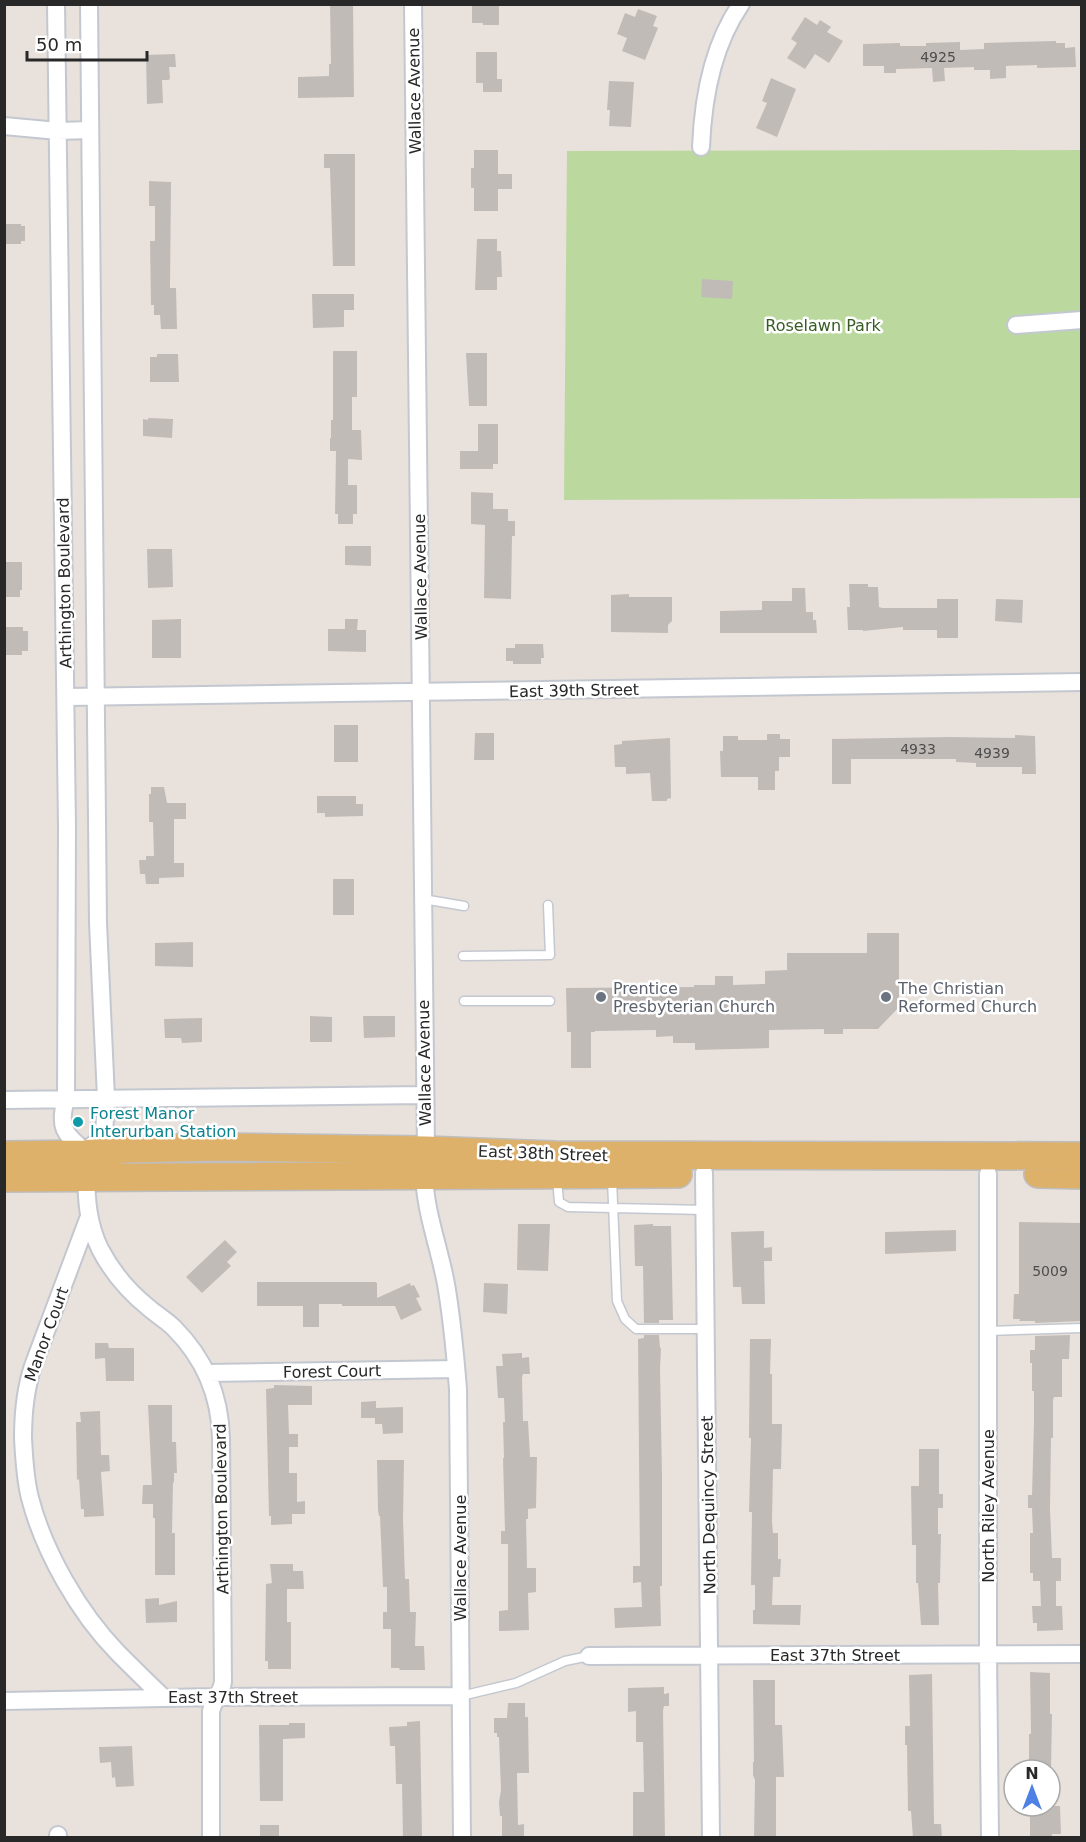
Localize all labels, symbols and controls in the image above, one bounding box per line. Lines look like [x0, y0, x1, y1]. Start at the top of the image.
scale bar [27, 24, 147, 62]
street label: Wallace Avenue [404, 28, 425, 154]
text: 50 m [36, 34, 82, 55]
house number: 4925 [920, 49, 956, 65]
park label: Roselawn Park [765, 316, 881, 335]
street label: Arthington Boulevard [54, 497, 75, 669]
street label: Wallace Avenue [410, 514, 431, 640]
street label: East 39th Street [509, 680, 639, 701]
house number: 4933 [900, 741, 936, 757]
house number: 4939 [974, 745, 1010, 761]
place label: Prentice Presbyterian Church [613, 979, 775, 1016]
place label: The Christian Reformed Church [897, 979, 1037, 1016]
marker: Prentice Presbyterian Church [594, 990, 608, 1004]
marker: The Christian Reformed Church [879, 990, 893, 1004]
street label: Wallace Avenue [414, 1000, 435, 1126]
place label: Forest Manor Interurban Station [90, 1104, 236, 1141]
marker: Forest Manor Interurban Station [71, 1115, 85, 1129]
street label: East 38th Street [478, 1142, 608, 1165]
house number: 5009 [1032, 1263, 1068, 1279]
street label: Manor Court [21, 1284, 72, 1384]
street label: Forest Court [283, 1361, 381, 1382]
street label: North Dequincy Street [697, 1415, 720, 1595]
street label: Arthington Boulevard [211, 1423, 232, 1595]
street label: North Riley Avenue [979, 1429, 998, 1583]
street label: Wallace Avenue [451, 1495, 470, 1621]
street label: East 37th Street [770, 1646, 900, 1665]
street label: East 37th Street [168, 1688, 298, 1707]
north arrow [1002, 1758, 1062, 1818]
text: N [1025, 1764, 1039, 1783]

